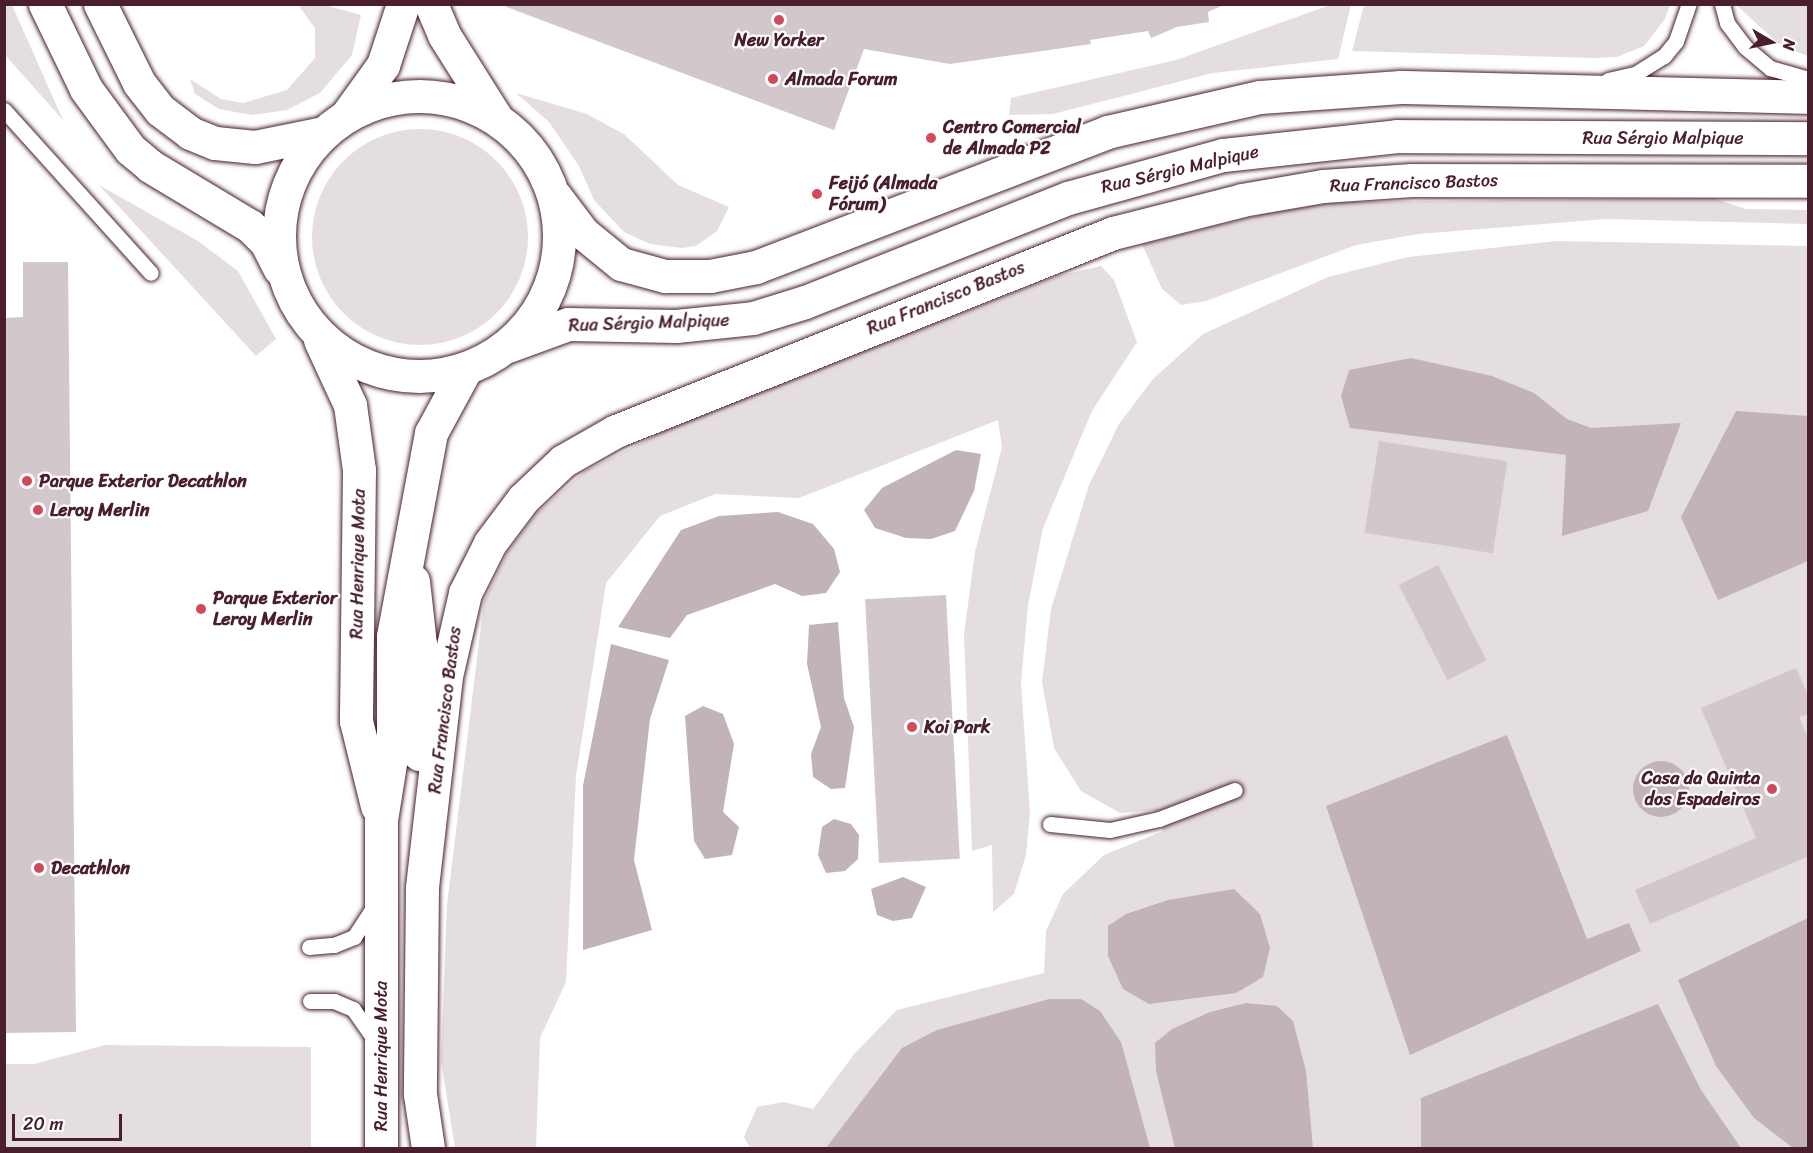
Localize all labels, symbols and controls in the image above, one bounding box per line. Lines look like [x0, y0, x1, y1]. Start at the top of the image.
north arrow [1741, 12, 1801, 72]
marker: New Yorker [772, 13, 786, 27]
place label: New Yorker [734, 29, 824, 51]
text: N [1774, 37, 1804, 53]
place label: Almada Forum [785, 68, 898, 90]
marker: Almada Forum [766, 72, 780, 86]
place label: Centro Comercial de Almada P2 [943, 117, 1081, 160]
street label: Rua Sérgio Malpique [1582, 127, 1744, 149]
marker: Centro Comercial de Almada P2 [924, 131, 938, 145]
street label: Rua Sérgio Malpique [1099, 140, 1261, 198]
street label: Rua Francisco Bastos [1330, 169, 1498, 197]
place label: Feijó (Almada Fórum) [829, 173, 937, 216]
marker: Feijó (Almada Fórum) [810, 187, 824, 201]
street label: Rua Francisco Bastos [864, 257, 1028, 339]
street label: Rua Sérgio Malpique [568, 309, 730, 337]
place label: Parque Exterior Decathlon [39, 470, 247, 492]
marker: Parque Exterior Decathlon [20, 474, 34, 488]
street label: Rua Henrique Mota [346, 488, 370, 640]
place label: Leroy Merlin [50, 499, 149, 521]
marker: Leroy Merlin [31, 503, 45, 517]
place label: Parque Exterior Leroy Merlin [213, 588, 337, 630]
marker: Parque Exterior Leroy Merlin [194, 602, 208, 616]
street label: Rua Francisco Bastos [424, 625, 466, 795]
place label: Koi Park [924, 716, 991, 738]
marker: Koi Park [905, 720, 919, 734]
place label: Casa da Quinta dos Espadeiros [1642, 768, 1760, 810]
marker: Casa da Quinta dos Espadeiros [1765, 782, 1779, 796]
place label: Decathlon [51, 857, 130, 879]
marker: Decathlon [32, 861, 46, 875]
street label: Rua Henrique Mota [370, 980, 392, 1132]
scale bar [15, 1102, 124, 1140]
text: 20 m [23, 1108, 63, 1140]

